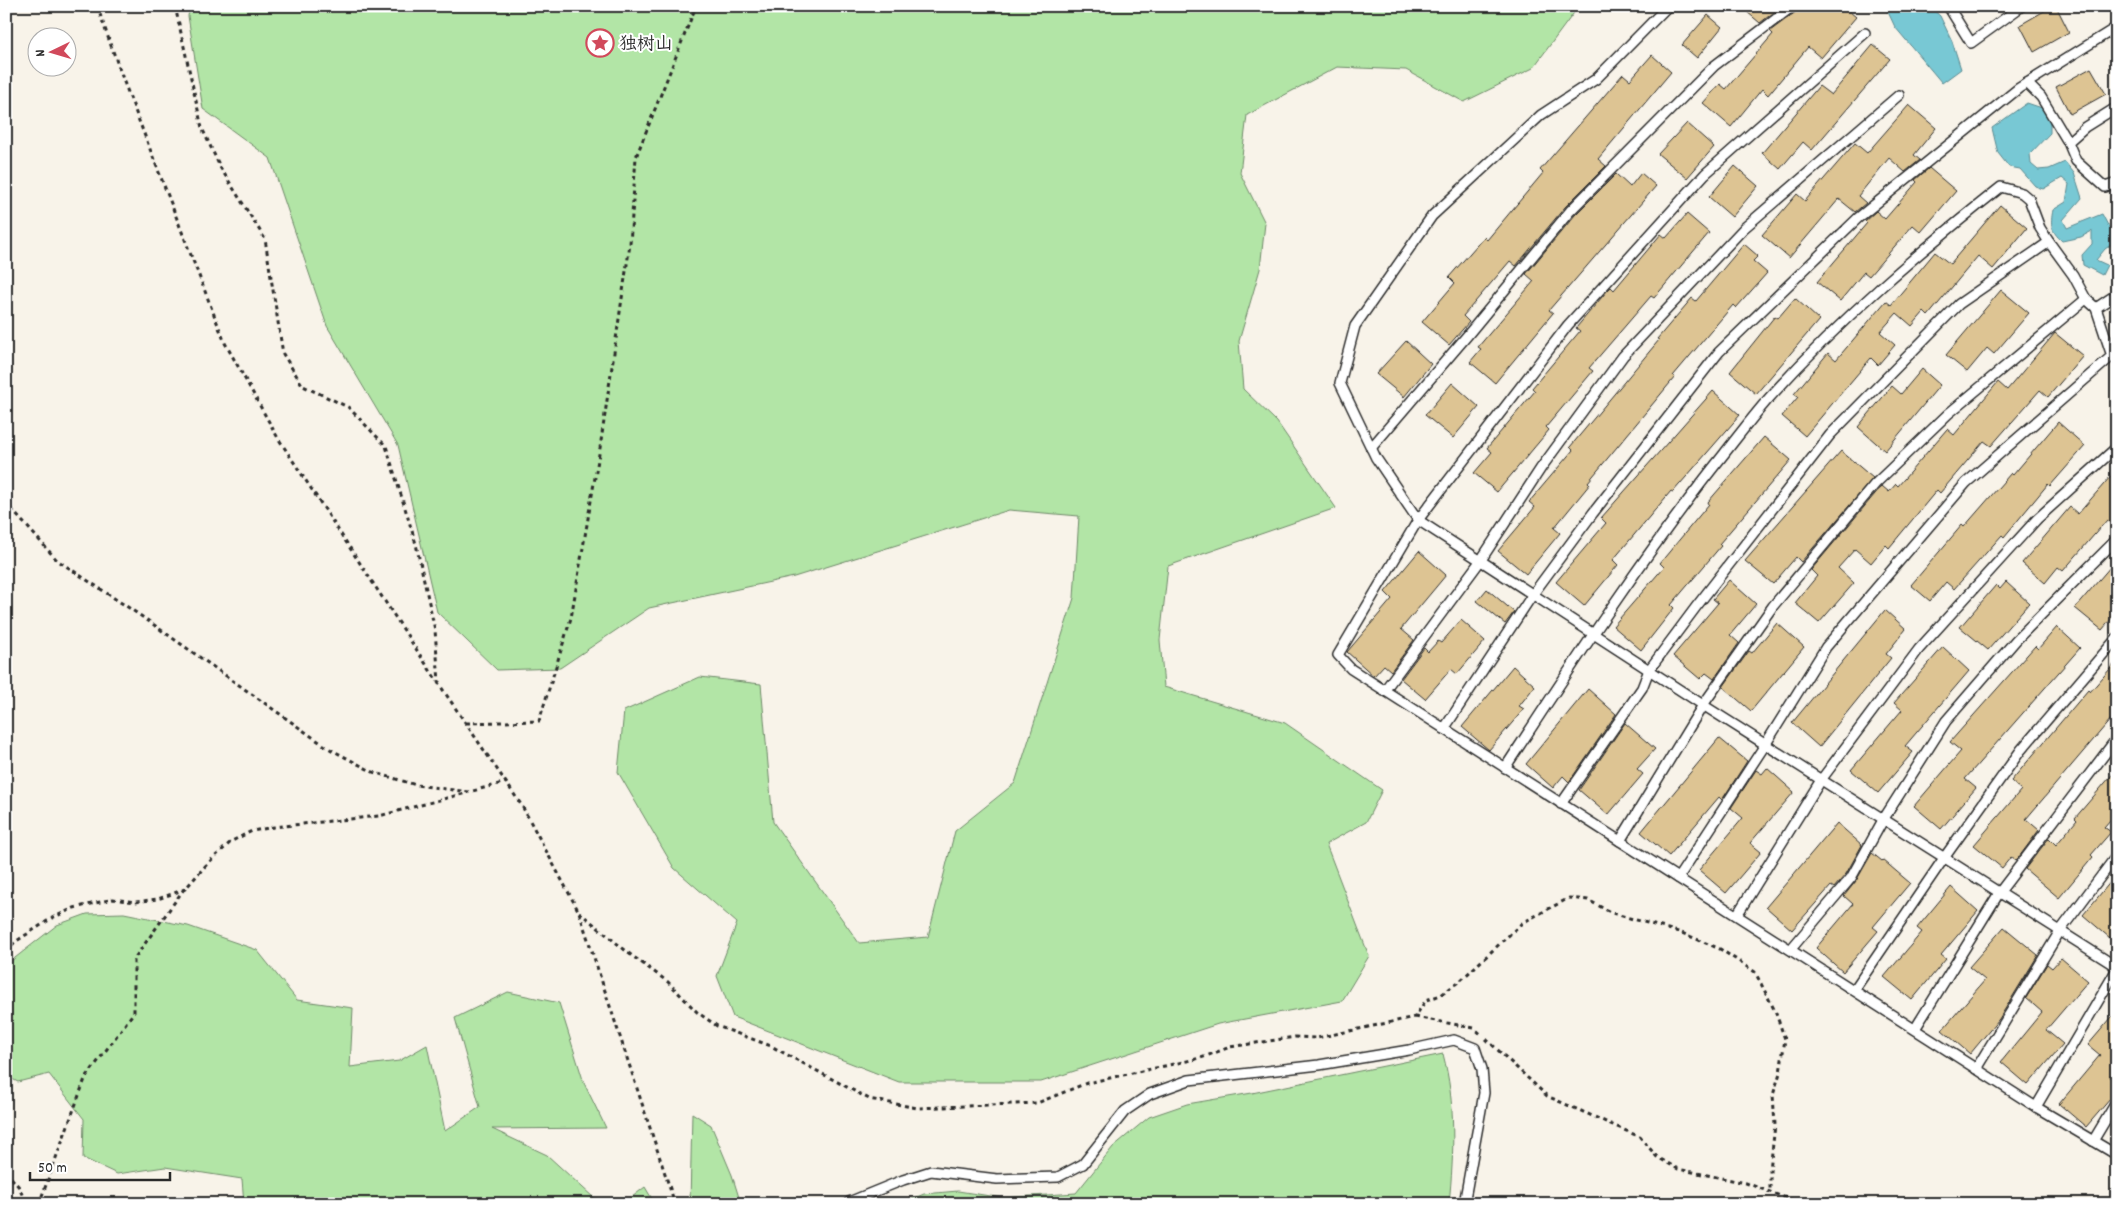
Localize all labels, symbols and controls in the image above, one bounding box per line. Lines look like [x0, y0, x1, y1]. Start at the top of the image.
north arrow [28, 28, 78, 78]
place icon: 独树山 [585, 28, 615, 58]
place label: 独树山 [619, 33, 673, 58]
text: N [31, 49, 51, 57]
scale bar [30, 1150, 170, 1182]
text: 50 m [38, 1158, 67, 1180]

